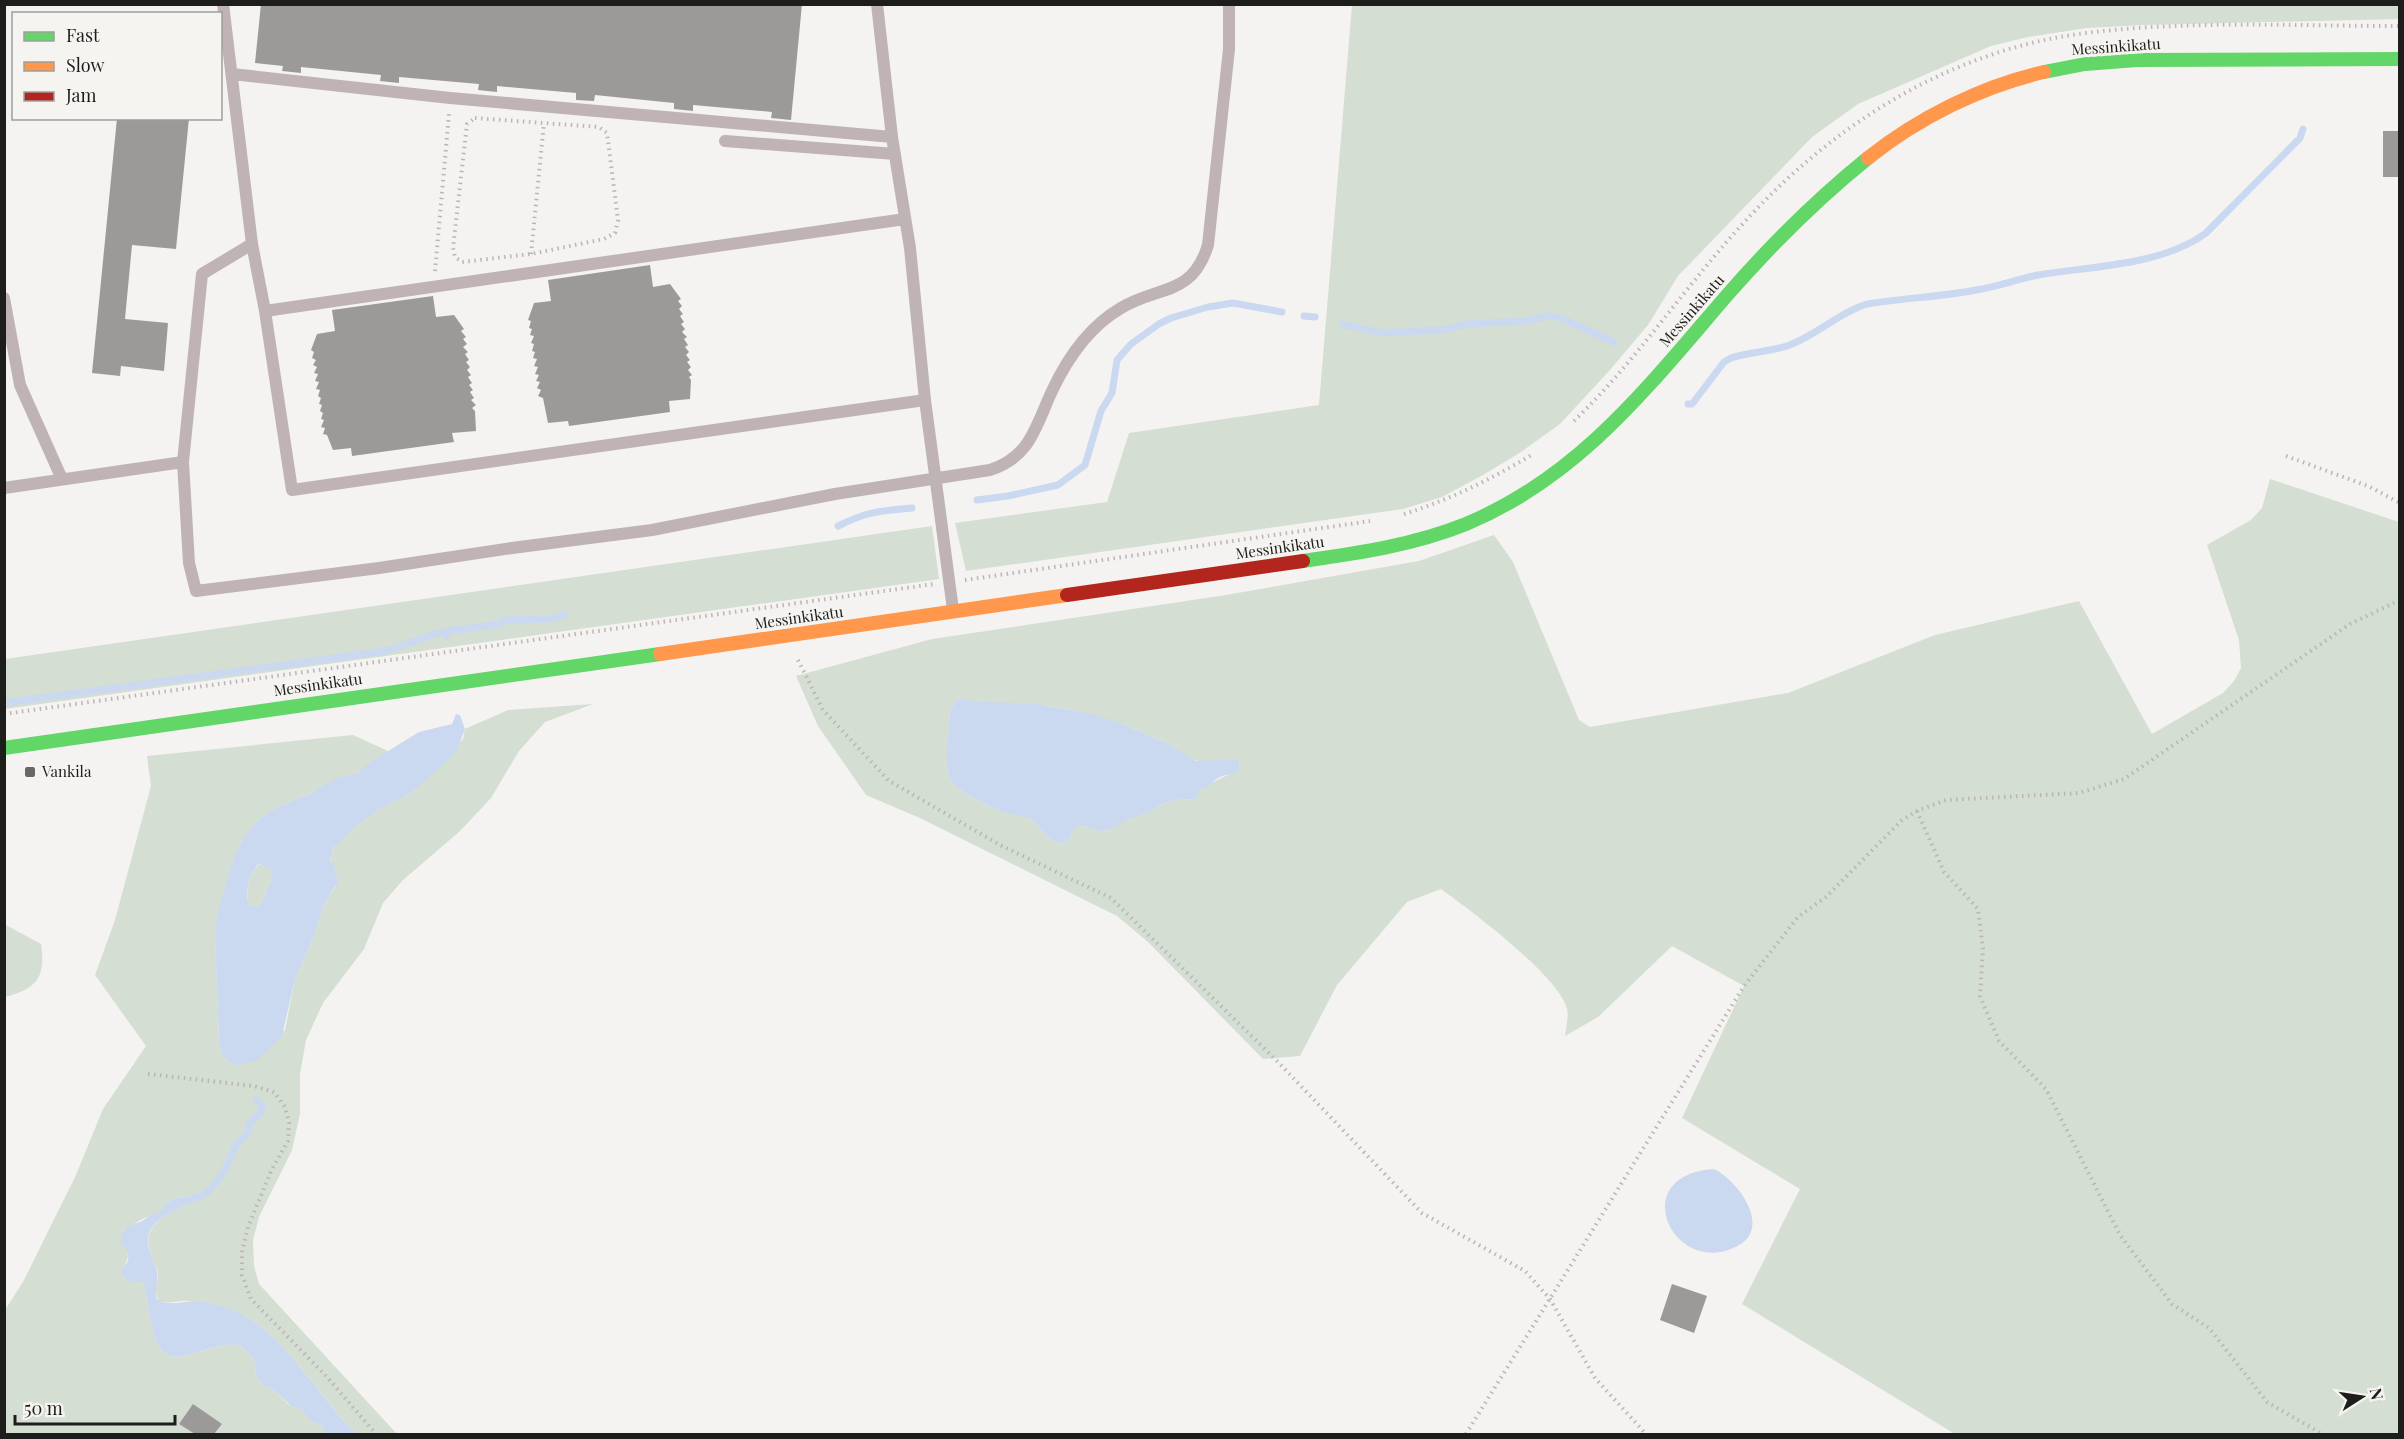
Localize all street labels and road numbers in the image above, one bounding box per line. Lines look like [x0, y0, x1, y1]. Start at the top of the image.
street label: Messinkikatu [2071, 33, 2161, 59]
street label: Messinkikatu [1654, 270, 1728, 351]
street label: Messinkikatu [1234, 531, 1326, 563]
street label: Messinkikatu [753, 601, 845, 633]
street label: Messinkikatu [272, 668, 364, 700]

